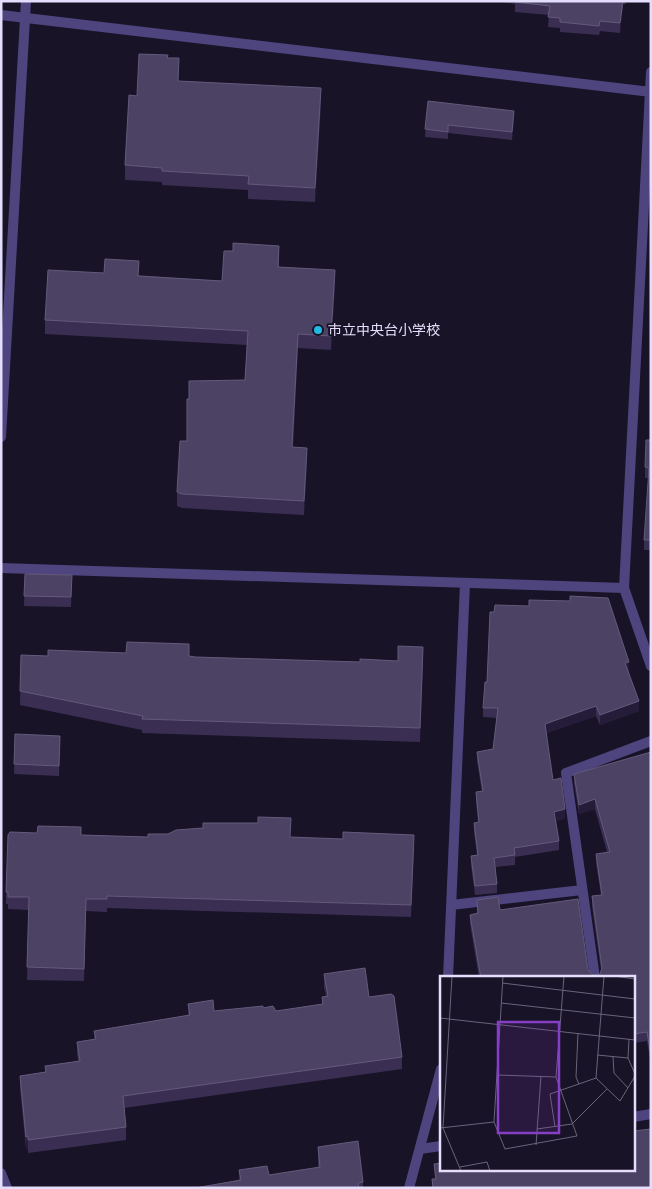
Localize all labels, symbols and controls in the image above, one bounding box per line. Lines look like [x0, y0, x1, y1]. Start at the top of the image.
place label: 市立中央台小学校 [328, 321, 440, 339]
marker: 市立中央台小学校 [312, 324, 324, 336]
inset map [440, 976, 634, 1172]

